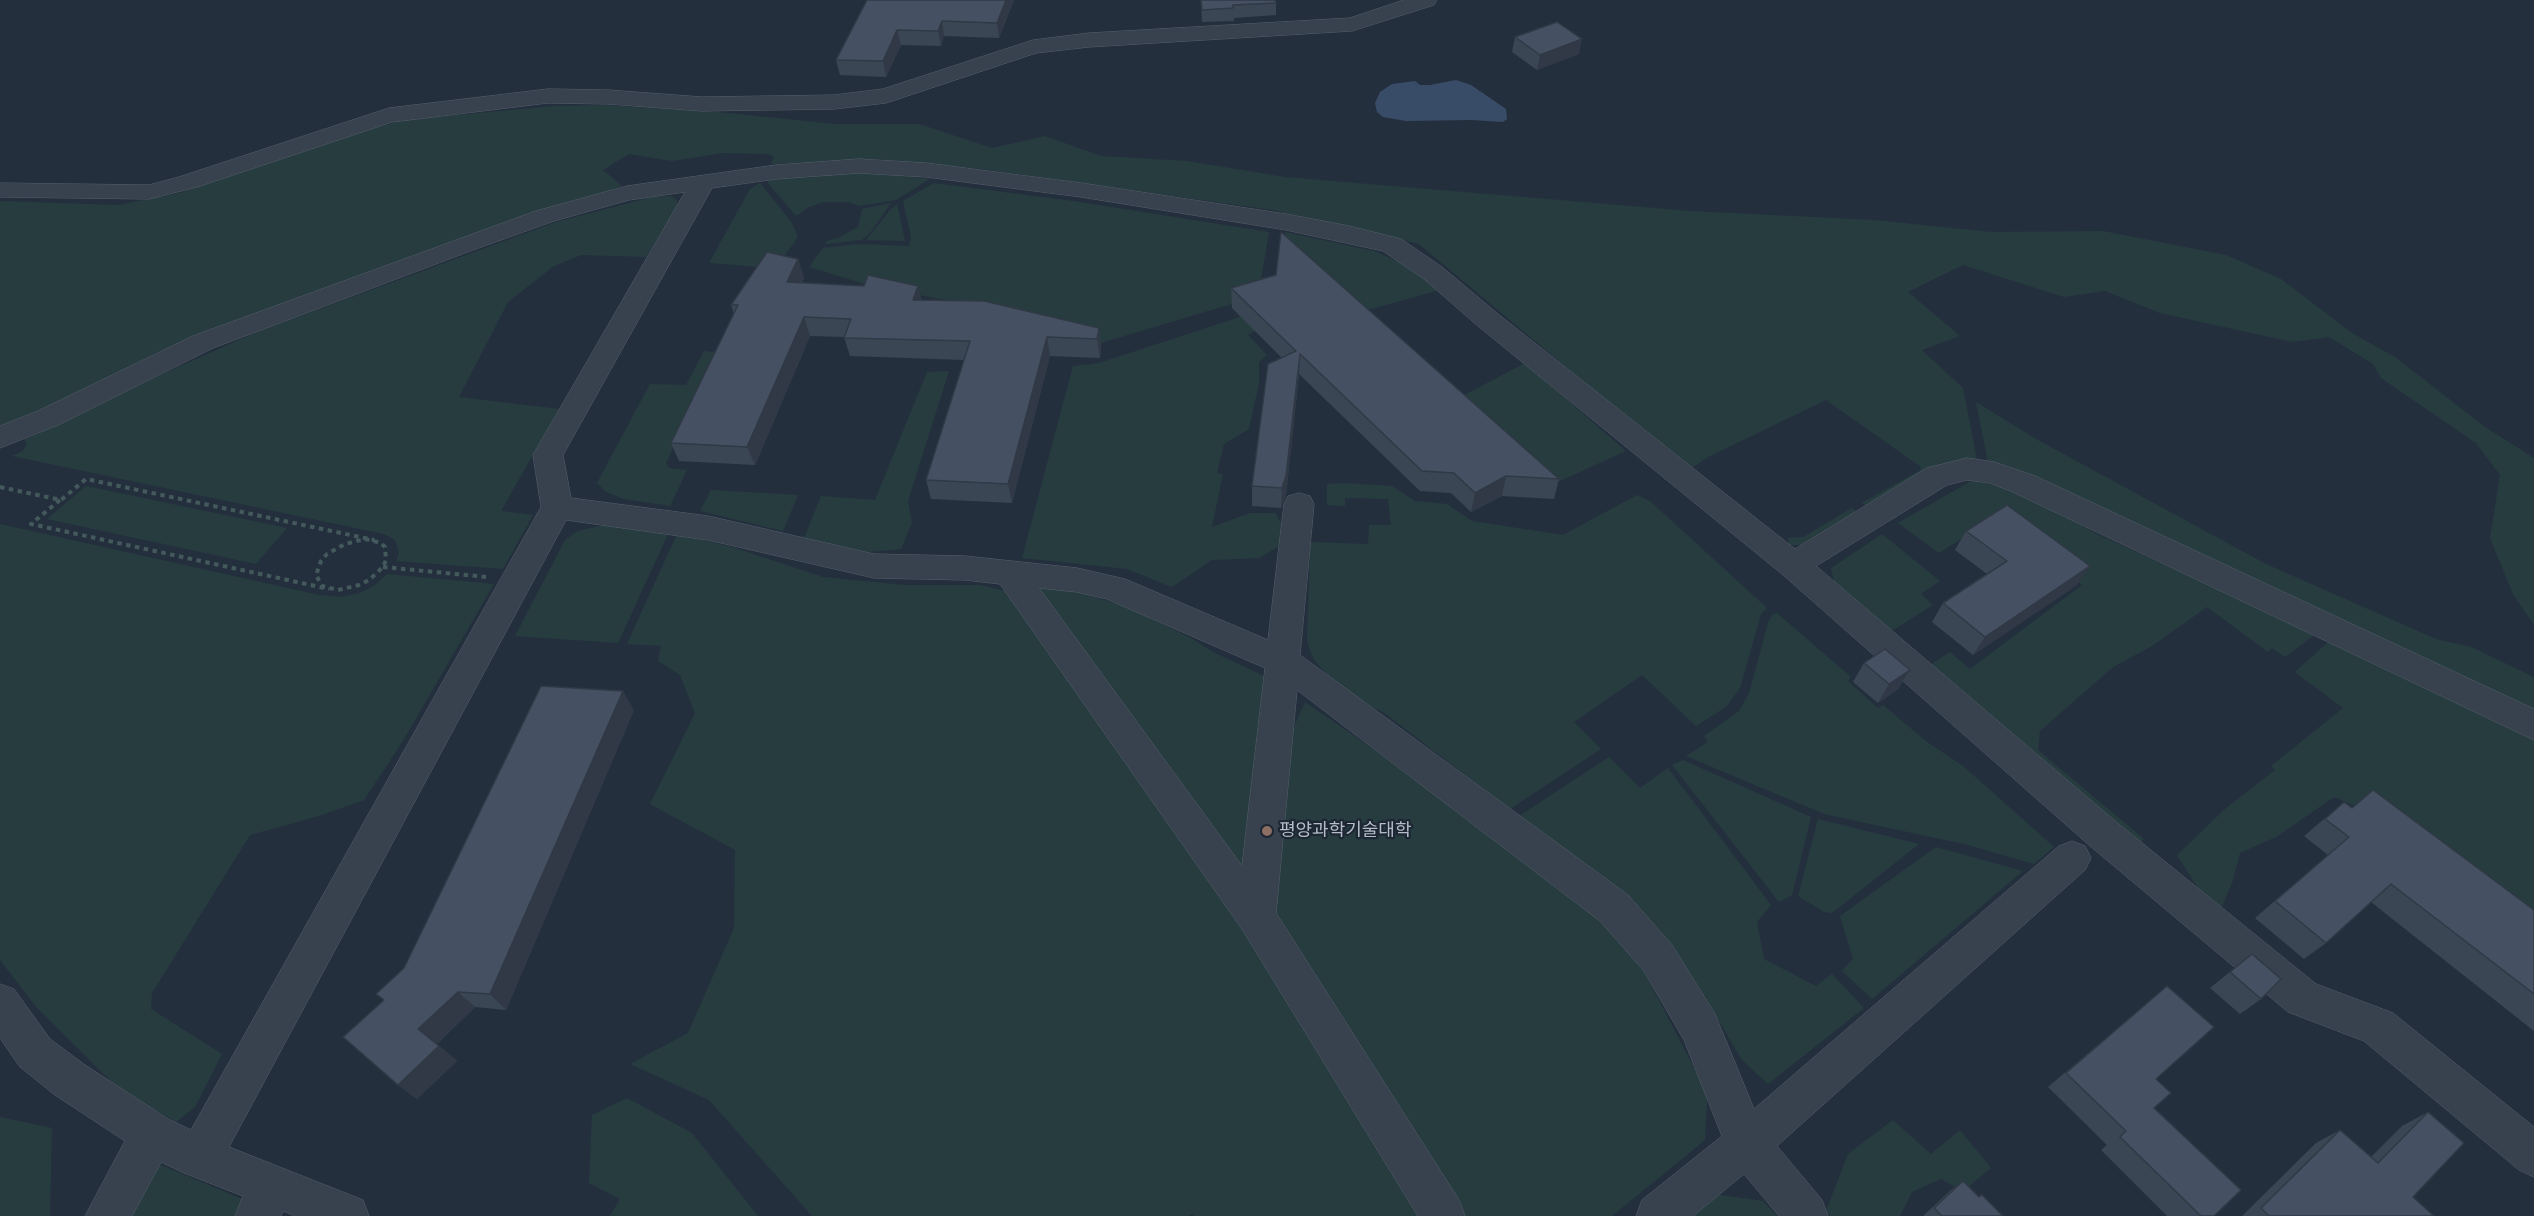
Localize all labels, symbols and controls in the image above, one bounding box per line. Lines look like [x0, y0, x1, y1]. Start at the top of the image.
place label: 평양과학기술대학 [1279, 820, 1411, 842]
marker: 평양과학기술대학 [1260, 824, 1274, 838]

